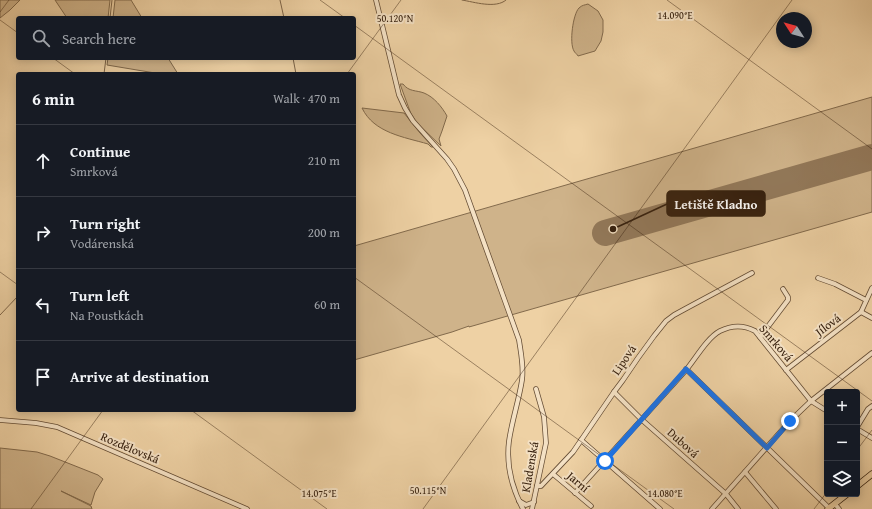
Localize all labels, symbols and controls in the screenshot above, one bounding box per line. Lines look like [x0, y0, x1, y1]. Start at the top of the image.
text: 14.090°E [657, 8, 693, 23]
text: 50.120°N [377, 11, 414, 26]
north arrow [776, 12, 812, 48]
search box [16, 16, 356, 60]
icon: search [30, 27, 52, 49]
text: Search here [62, 28, 136, 49]
text: 6 min [32, 86, 74, 111]
text: Walk · 470 m [273, 89, 340, 108]
text: Continue [70, 141, 131, 162]
icon: ahead [32, 150, 54, 172]
text: 210 m [308, 151, 340, 170]
text: Smrková [70, 162, 118, 181]
callout: Letiště Kladno [667, 191, 765, 216]
text: Letiště Kladno [675, 195, 757, 214]
text: Turn right [70, 213, 141, 234]
icon: right [32, 222, 54, 244]
text: 200 m [308, 223, 340, 242]
text: Vodárenská [70, 234, 134, 253]
text: Turn left [70, 285, 129, 306]
icon: left [32, 294, 54, 316]
text: 60 m [314, 295, 340, 314]
text: Na Poustkách [70, 306, 144, 325]
street label: Jílová [810, 309, 844, 341]
street label: Smrková [756, 320, 797, 365]
street label: Lipová [607, 341, 640, 378]
icon: arrive [32, 366, 54, 388]
text: Arrive at destination [70, 366, 209, 387]
map controls [824, 389, 860, 497]
button: + [824, 389, 860, 425]
route end [781, 412, 799, 430]
street label: Dubová [664, 424, 703, 462]
button: − [824, 425, 860, 461]
street label: Rozdělovská [98, 428, 162, 468]
street label: Kladenská [517, 440, 542, 494]
route start [596, 452, 614, 470]
button: layers [824, 461, 860, 497]
street label: Jarní [562, 466, 594, 496]
text: 50.115°N [410, 483, 447, 498]
text: 14.075°E [301, 486, 337, 501]
text: 14.080°E [647, 486, 683, 501]

